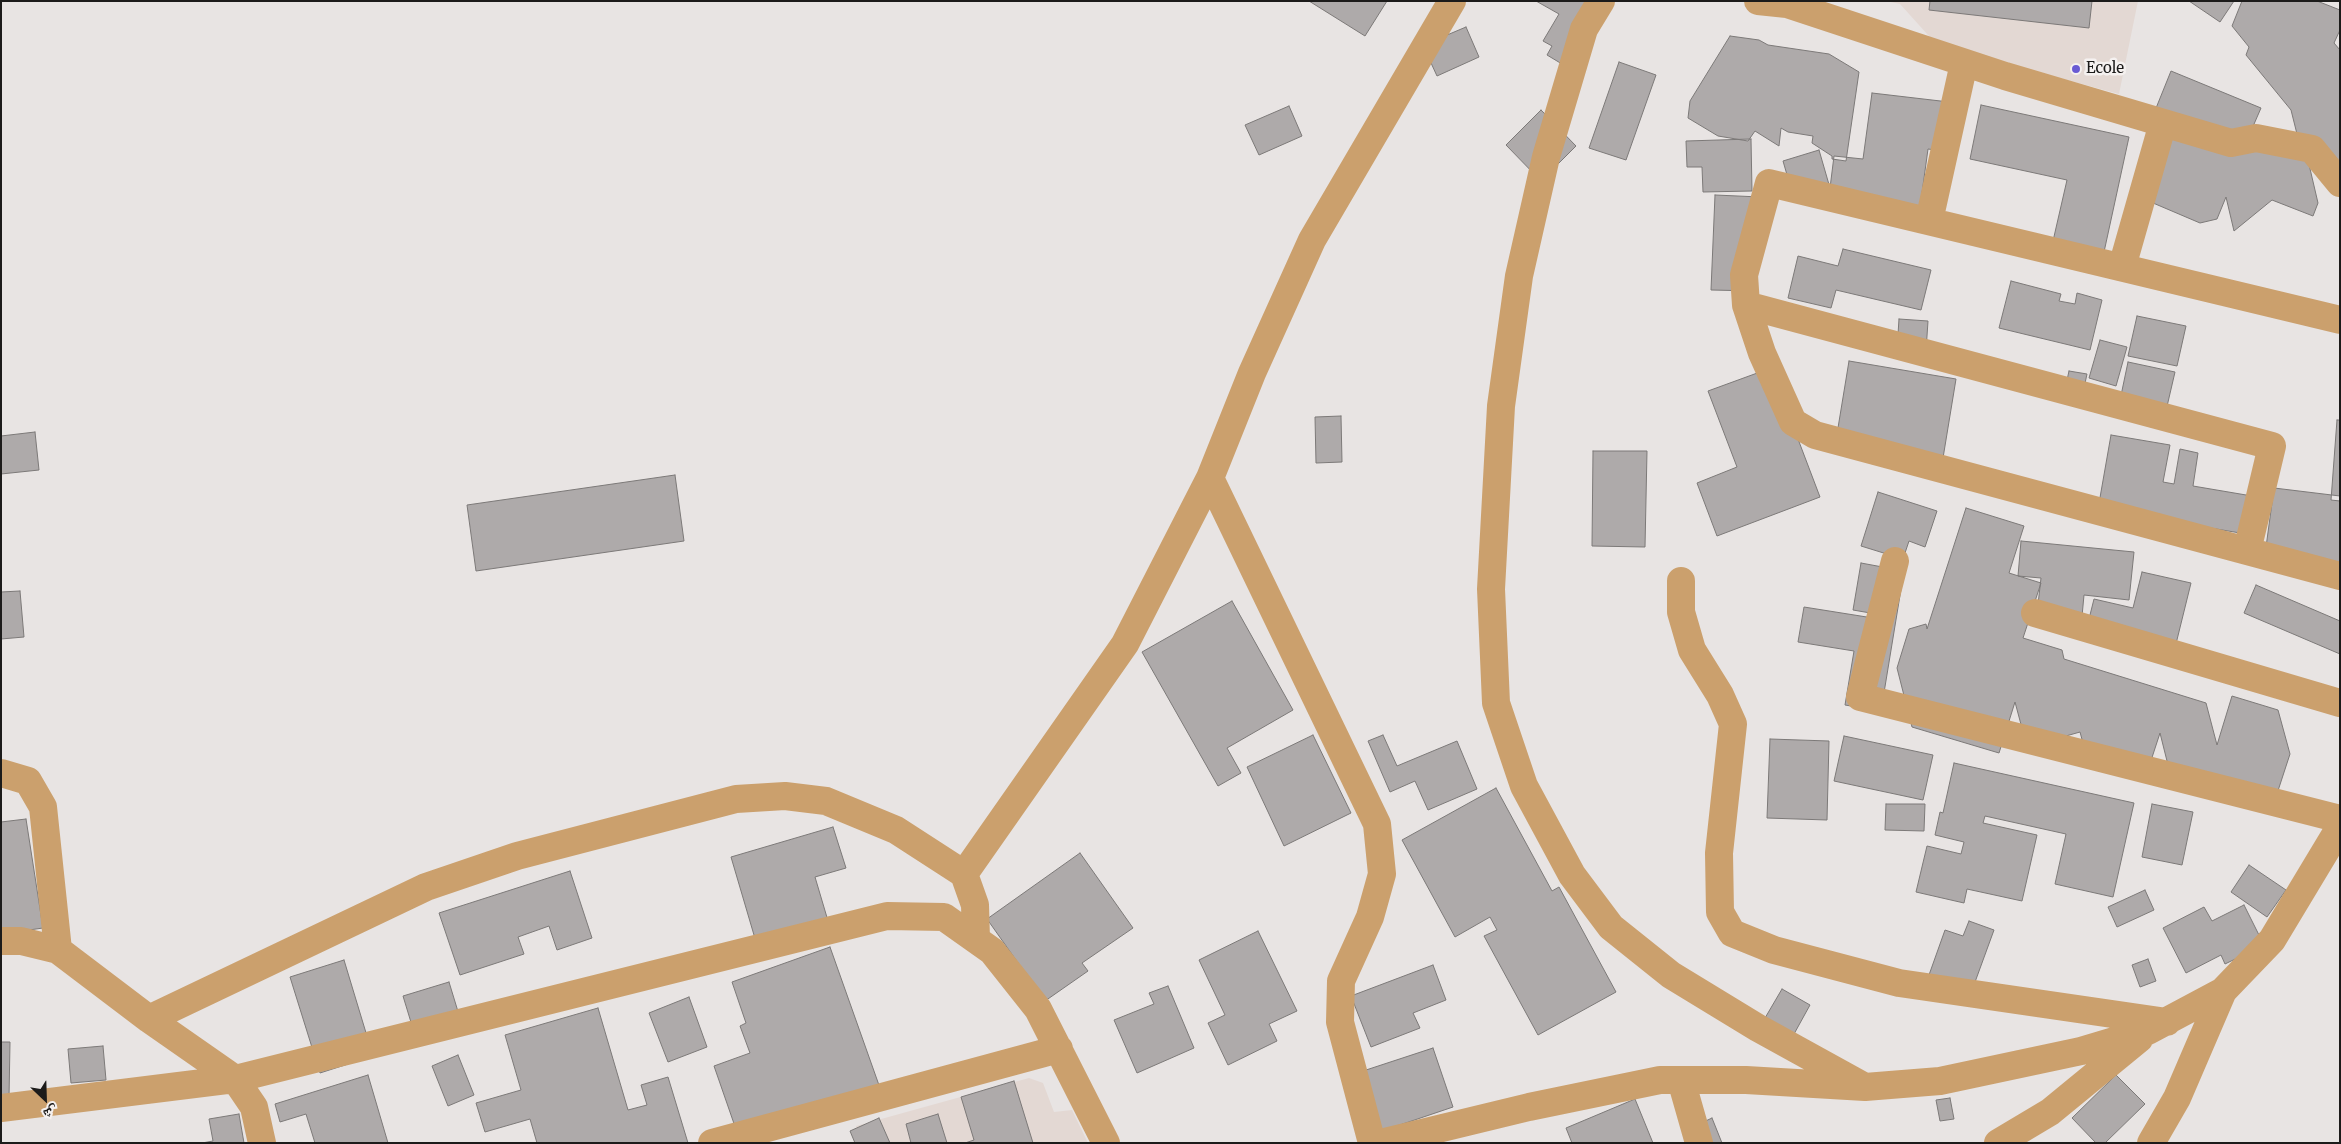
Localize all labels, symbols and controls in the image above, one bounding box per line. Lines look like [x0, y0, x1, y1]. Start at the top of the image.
place label: Ecole [2086, 60, 2124, 78]
marker: Ecole [2070, 63, 2082, 75]
north arrow [20, 1074, 70, 1124]
text: ش [41, 1101, 62, 1124]

